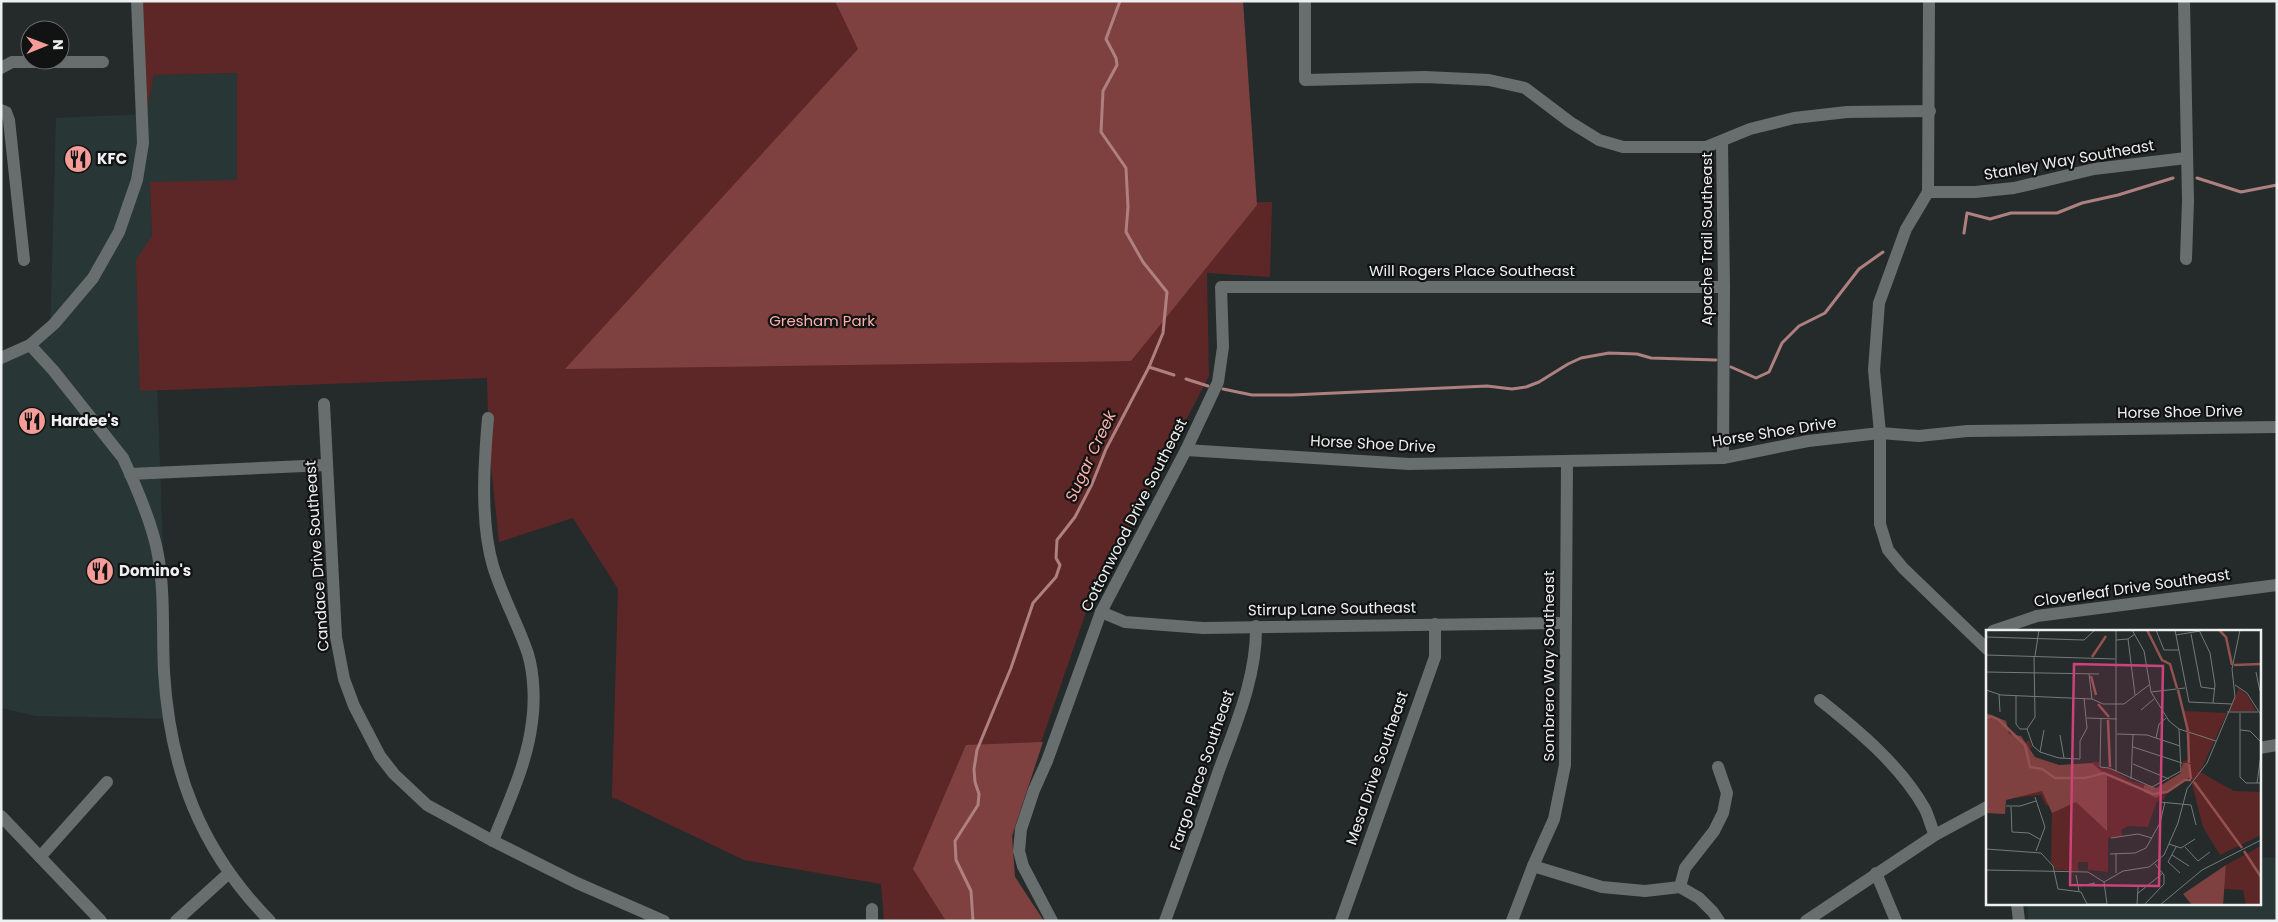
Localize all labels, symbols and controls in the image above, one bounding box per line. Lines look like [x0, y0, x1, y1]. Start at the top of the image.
north arrow [20, 20, 70, 70]
text: N [48, 39, 68, 50]
street label: Stanley Way Southeast [1982, 134, 2156, 185]
restaurant icon: KFC [63, 144, 93, 174]
place label: KFC [97, 148, 127, 169]
street label: Apache Trail Southeast [1696, 152, 1717, 326]
street label: Will Rogers Place Southeast [1369, 260, 1575, 281]
park label: Gresham Park [769, 310, 875, 331]
street label: Horse Shoe Drive [2117, 400, 2243, 423]
restaurant icon: Hardee's [17, 406, 47, 436]
water label: Sugar Creek [1059, 406, 1122, 506]
place label: Hardee's [51, 410, 119, 431]
street label: Horse Shoe Drive [1710, 411, 1838, 452]
street label: Cottonwood Drive Southeast [1076, 415, 1192, 615]
street label: Horse Shoe Drive [1310, 430, 1436, 457]
street label: Candace Drive Southeast [299, 460, 334, 652]
restaurant icon: Domino's [85, 556, 115, 586]
place label: Domino's [119, 560, 191, 581]
street label: Cloverleaf Drive Southeast [2033, 563, 2231, 612]
street label: Sombrero Way Southeast [1538, 570, 1559, 762]
street label: Stirrup Lane Southeast [1248, 597, 1416, 620]
inset map [1986, 630, 2260, 904]
street label: Fargo Place Southeast [1164, 687, 1239, 853]
street label: Mesa Drive Southeast [1340, 688, 1413, 848]

